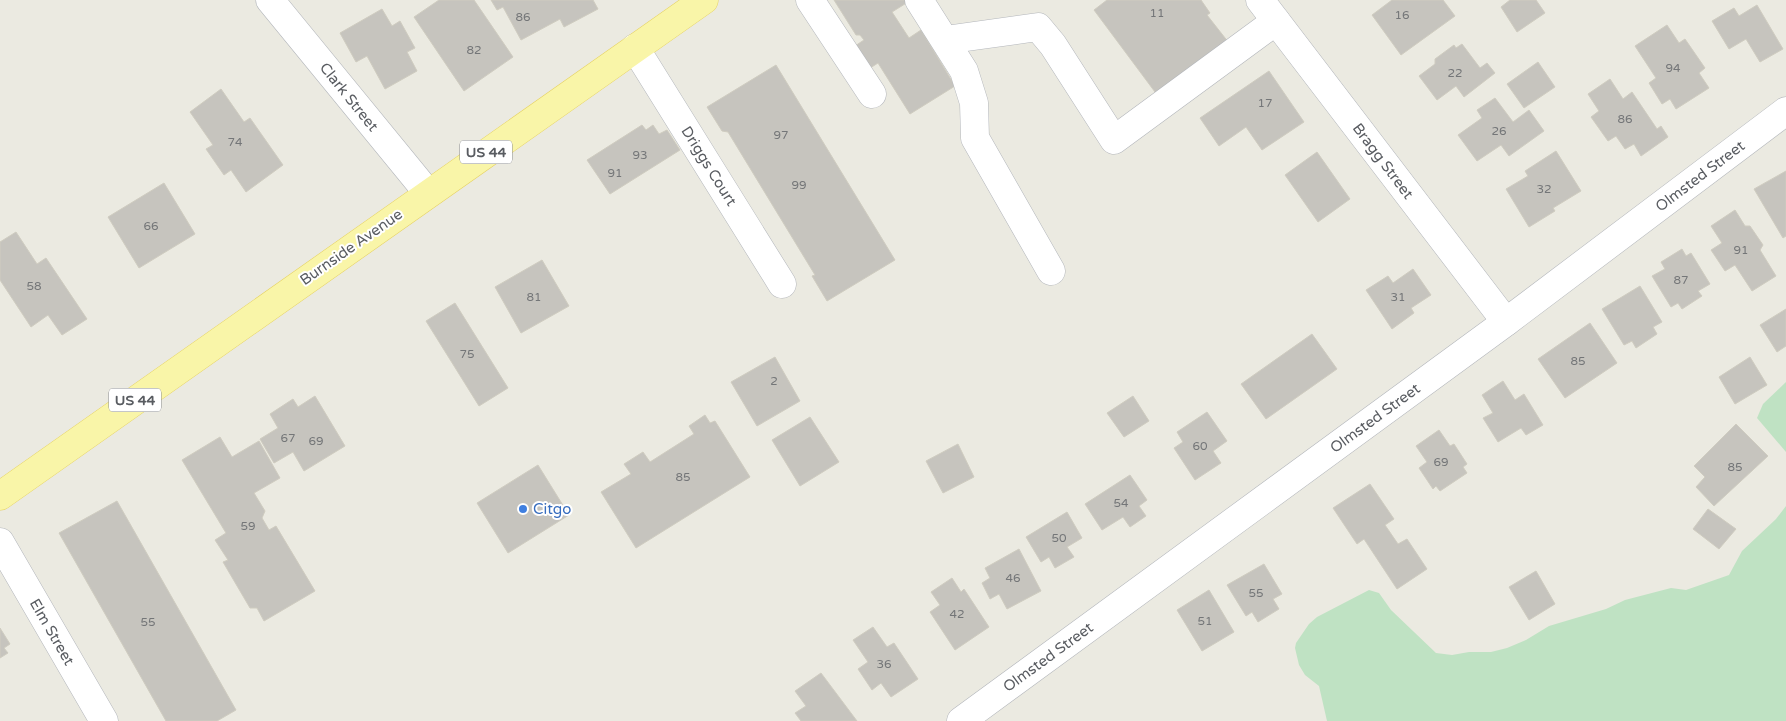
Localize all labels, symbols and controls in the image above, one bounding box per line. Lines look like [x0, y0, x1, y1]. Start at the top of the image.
house number: 11 [1149, 6, 1165, 20]
house number: 16 [1394, 8, 1410, 22]
house number: 86 [515, 10, 531, 24]
house number: 82 [466, 43, 482, 57]
street label: Clark Street [316, 59, 382, 135]
house number: 94 [1665, 61, 1681, 75]
house number: 22 [1447, 66, 1463, 80]
house number: 17 [1257, 96, 1273, 110]
house number: 86 [1617, 112, 1633, 126]
street label: Bragg Street [1349, 120, 1417, 203]
street label: Driggs Court [677, 123, 741, 209]
house number: 26 [1491, 124, 1507, 138]
house number: 97 [773, 128, 789, 142]
house number: 74 [227, 135, 243, 149]
street label: Olmsted Street [1652, 136, 1748, 215]
road number: US 44 [460, 140, 512, 163]
house number: 93 [632, 148, 648, 162]
house number: 91 [607, 166, 623, 180]
house number: 99 [791, 178, 807, 192]
house number: 32 [1536, 182, 1552, 196]
street label: Burnside Avenue [296, 205, 406, 289]
house number: 66 [143, 219, 159, 233]
house number: 91 [1733, 243, 1749, 257]
house number: 87 [1673, 273, 1689, 287]
house number: 58 [26, 279, 42, 293]
house number: 81 [526, 290, 542, 304]
house number: 31 [1390, 290, 1406, 304]
house number: 75 [459, 347, 475, 361]
house number: 85 [1570, 354, 1586, 368]
house number: 2 [770, 374, 778, 388]
street label: Olmsted Street [1326, 379, 1424, 457]
road number: US 44 [109, 388, 161, 412]
house number: 67 [280, 431, 296, 445]
house number: 69 [308, 434, 324, 448]
house number: 60 [1192, 439, 1208, 453]
house number: 69 [1433, 455, 1449, 469]
house number: 85 [1727, 460, 1743, 474]
house number: 85 [675, 470, 691, 484]
house number: 54 [1113, 496, 1129, 510]
place label: Citgo [533, 500, 571, 518]
marker: Citgo [517, 503, 529, 515]
house number: 59 [240, 519, 256, 533]
house number: 50 [1051, 531, 1067, 545]
house number: 46 [1005, 571, 1021, 585]
house number: 55 [1248, 586, 1264, 600]
street label: Elm Street [26, 596, 78, 669]
house number: 42 [949, 607, 965, 621]
house number: 51 [1197, 614, 1213, 628]
house number: 55 [140, 615, 156, 629]
street label: Olmsted Street [999, 618, 1097, 696]
house number: 36 [876, 657, 892, 671]

